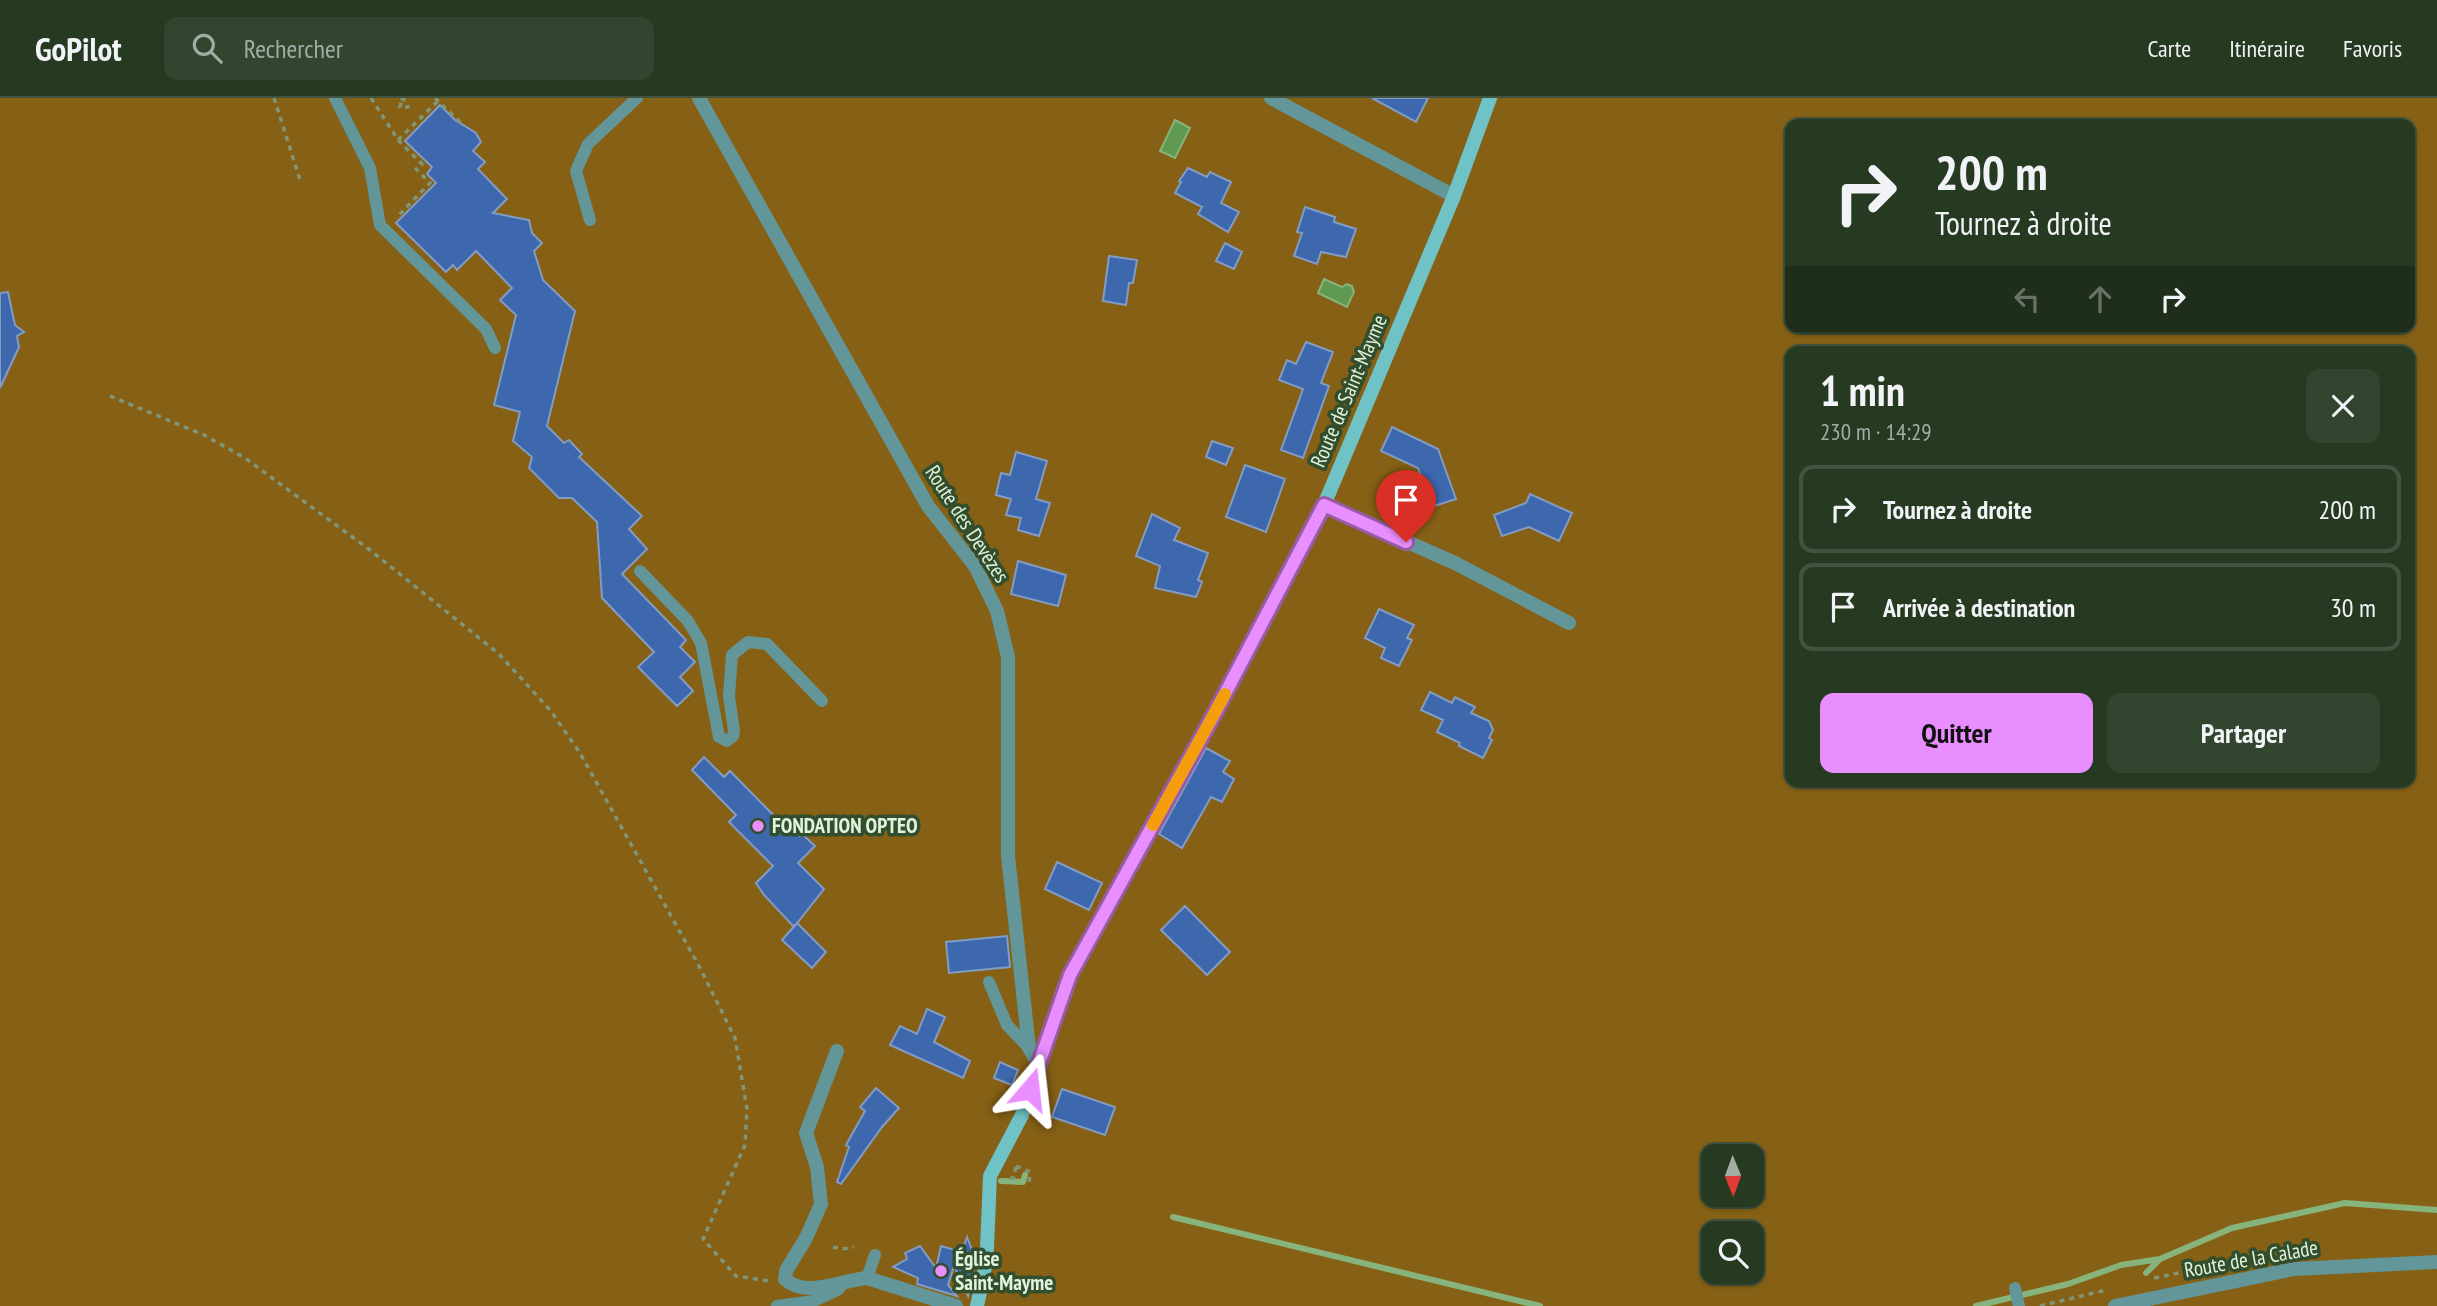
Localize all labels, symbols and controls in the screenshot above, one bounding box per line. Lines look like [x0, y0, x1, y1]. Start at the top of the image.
search box [164, 17, 654, 80]
text: GoPilot [35, 27, 122, 70]
icon: search [188, 29, 226, 67]
text: Rechercher [244, 32, 343, 65]
text: Carte [2147, 33, 2191, 64]
text: Itinéraire [2229, 33, 2305, 64]
text: Favoris [2343, 33, 2402, 64]
text: 200 m [1935, 140, 2048, 204]
icon: right [1820, 147, 1911, 238]
text: Tournez à droite [1935, 202, 2112, 244]
icon: left [2008, 280, 2046, 318]
icon: ahead [2081, 280, 2119, 318]
icon: right [2154, 280, 2192, 318]
street label: Route de Saint-Mayme [1304, 311, 1393, 471]
text: 1 min [1820, 363, 1905, 418]
button: close [2306, 369, 2380, 443]
text: 230 m · 14:29 [1820, 417, 1932, 446]
street label: Route des Devèzes [919, 460, 1015, 588]
pin [1376, 470, 1436, 542]
icon: arrive [1387, 481, 1425, 519]
icon: right [1824, 490, 1862, 528]
text: Tournez à droite [1883, 493, 2032, 526]
text: 200 m [2318, 493, 2376, 526]
icon: arrive [1824, 588, 1862, 626]
text: Arrivée à destination [1883, 591, 2075, 624]
text: 30 m [2330, 591, 2376, 624]
button: Quitter [1820, 693, 2093, 773]
button: Partager [2107, 693, 2380, 773]
place label: FONDATION OPTEO [772, 812, 918, 839]
marker: FONDATION OPTEO [750, 818, 766, 834]
position arrow [993, 1052, 1067, 1126]
north arrow [1701, 1144, 1764, 1208]
map controls [1701, 1144, 1764, 1284]
button: search [1701, 1221, 1764, 1284]
street label: Route de la Calade [2182, 1233, 2320, 1284]
place label: Église Saint-Mayme [955, 1245, 1053, 1296]
marker: Église Saint-Mayme [933, 1263, 949, 1279]

